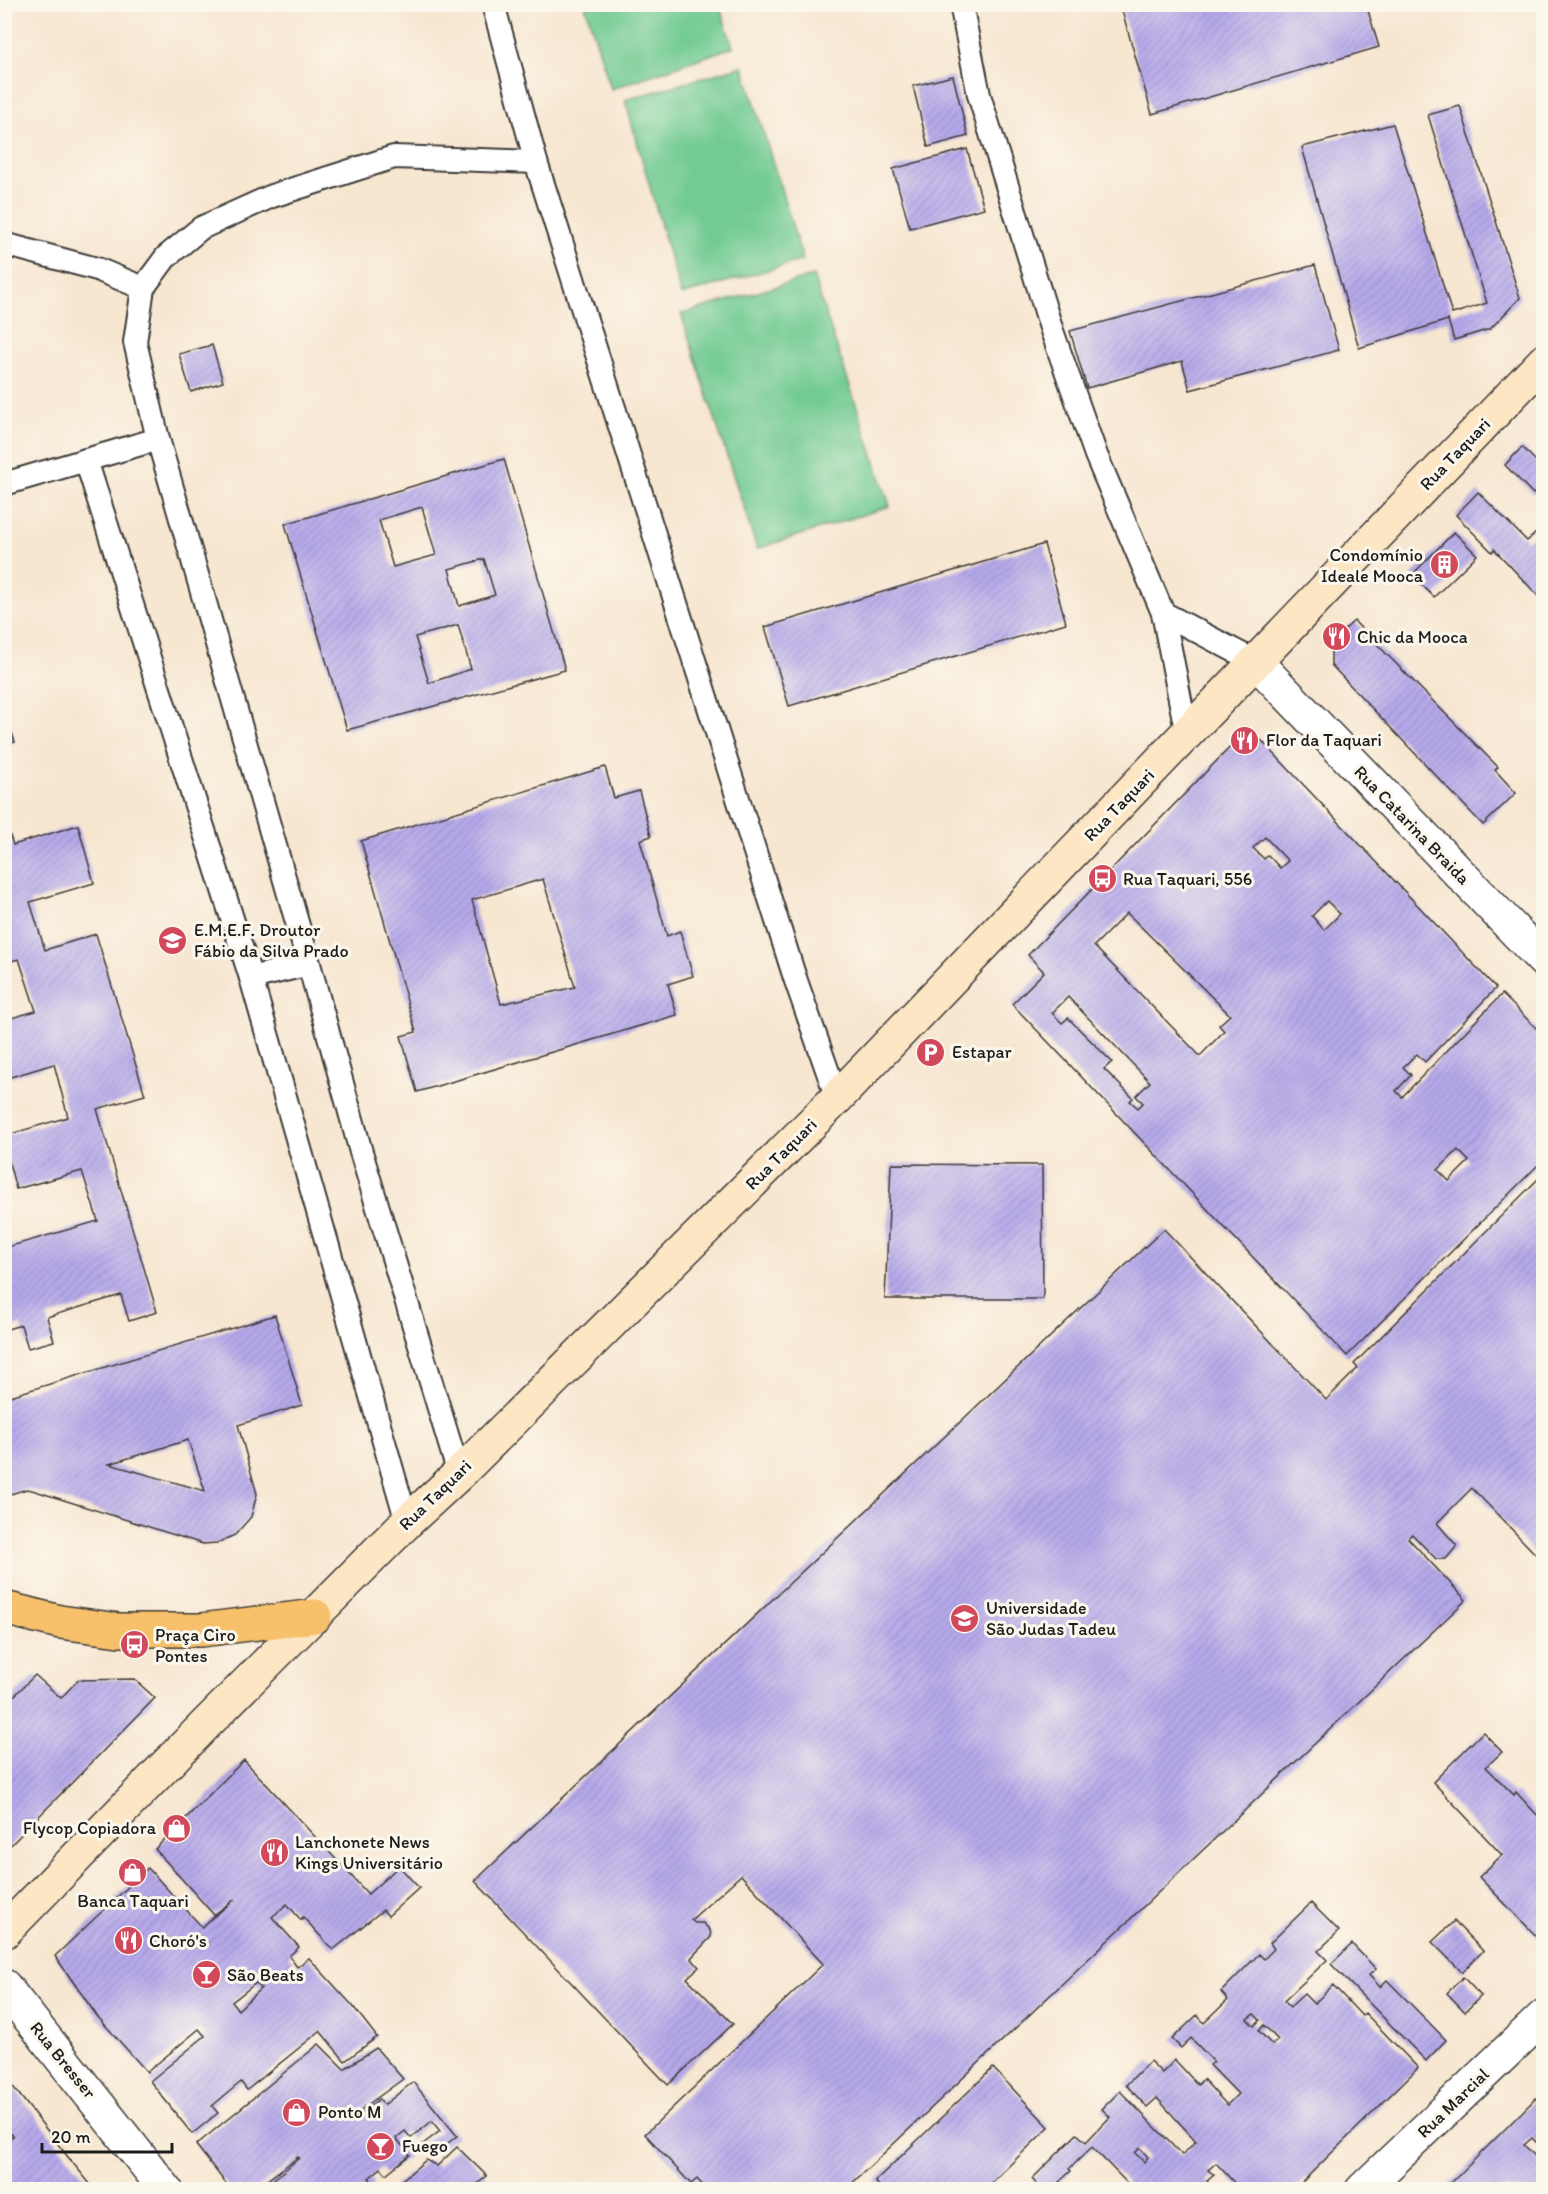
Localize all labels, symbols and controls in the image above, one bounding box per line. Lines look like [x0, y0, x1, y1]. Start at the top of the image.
street label: Rua Taquari [1415, 413, 1495, 495]
place label: Condomínio Ideale Mooca [1321, 544, 1424, 587]
building icon: Condomínio Ideale Mooca [1428, 549, 1460, 581]
restaurant icon: Chic da Mooca [1320, 621, 1352, 653]
place label: Chic da Mooca [1357, 626, 1468, 648]
restaurant icon: Flor da Taquari [1229, 724, 1261, 756]
place label: Flor da Taquari [1266, 729, 1382, 751]
street label: Rua Catarina Braida [1349, 761, 1475, 890]
street label: Rua Taquari [1079, 764, 1159, 846]
bus stop icon: Rua Taquari, 556 [1086, 863, 1118, 895]
place label: Rua Taquari, 556 [1123, 868, 1252, 890]
place label: E.M.E.F. Droutor Fábio da Silva Prado [194, 919, 349, 962]
school or university icon: E.M.E.F. Droutor Fábio da Silva Prado [157, 924, 189, 956]
parking icon: Estapar [915, 1036, 947, 1068]
place label: Estapar [952, 1041, 1012, 1063]
street label: Rua Taquari [740, 1113, 822, 1195]
street label: Rua Taquari [394, 1455, 476, 1535]
place label: Universidade São Judas Tadeu [986, 1597, 1116, 1640]
school or university icon: Universidade São Judas Tadeu [949, 1602, 981, 1634]
place label: Praça Ciro Pontes [155, 1624, 236, 1667]
bus stop icon: Praça Ciro Pontes [118, 1629, 150, 1661]
shop icon: Flycop Copiadora [161, 1812, 193, 1844]
place label: Flycop Copiadora [23, 1817, 157, 1839]
place label: Lanchonete News Kings Universitário [295, 1831, 443, 1874]
restaurant icon: Lanchonete News Kings Universitário [258, 1836, 290, 1868]
shop icon: Banca Taquari [117, 1856, 149, 1888]
place label: Banca Taquari [77, 1890, 189, 1912]
restaurant icon: Choró's [112, 1925, 144, 1957]
place label: Choró's [149, 1930, 207, 1952]
bar icon: São Beats [190, 1959, 222, 1991]
place label: São Beats [227, 1964, 304, 1986]
street label: Rua Bresser [25, 2017, 101, 2104]
street label: Rua Marcial [1412, 2063, 1494, 2143]
shop icon: Ponto M [281, 2096, 313, 2128]
place label: Ponto M [318, 2101, 382, 2123]
scale bar [42, 2116, 172, 2154]
text: 20 m [51, 2126, 91, 2148]
bar icon: Fuego [365, 2130, 397, 2162]
place label: Fuego [402, 2135, 448, 2157]

